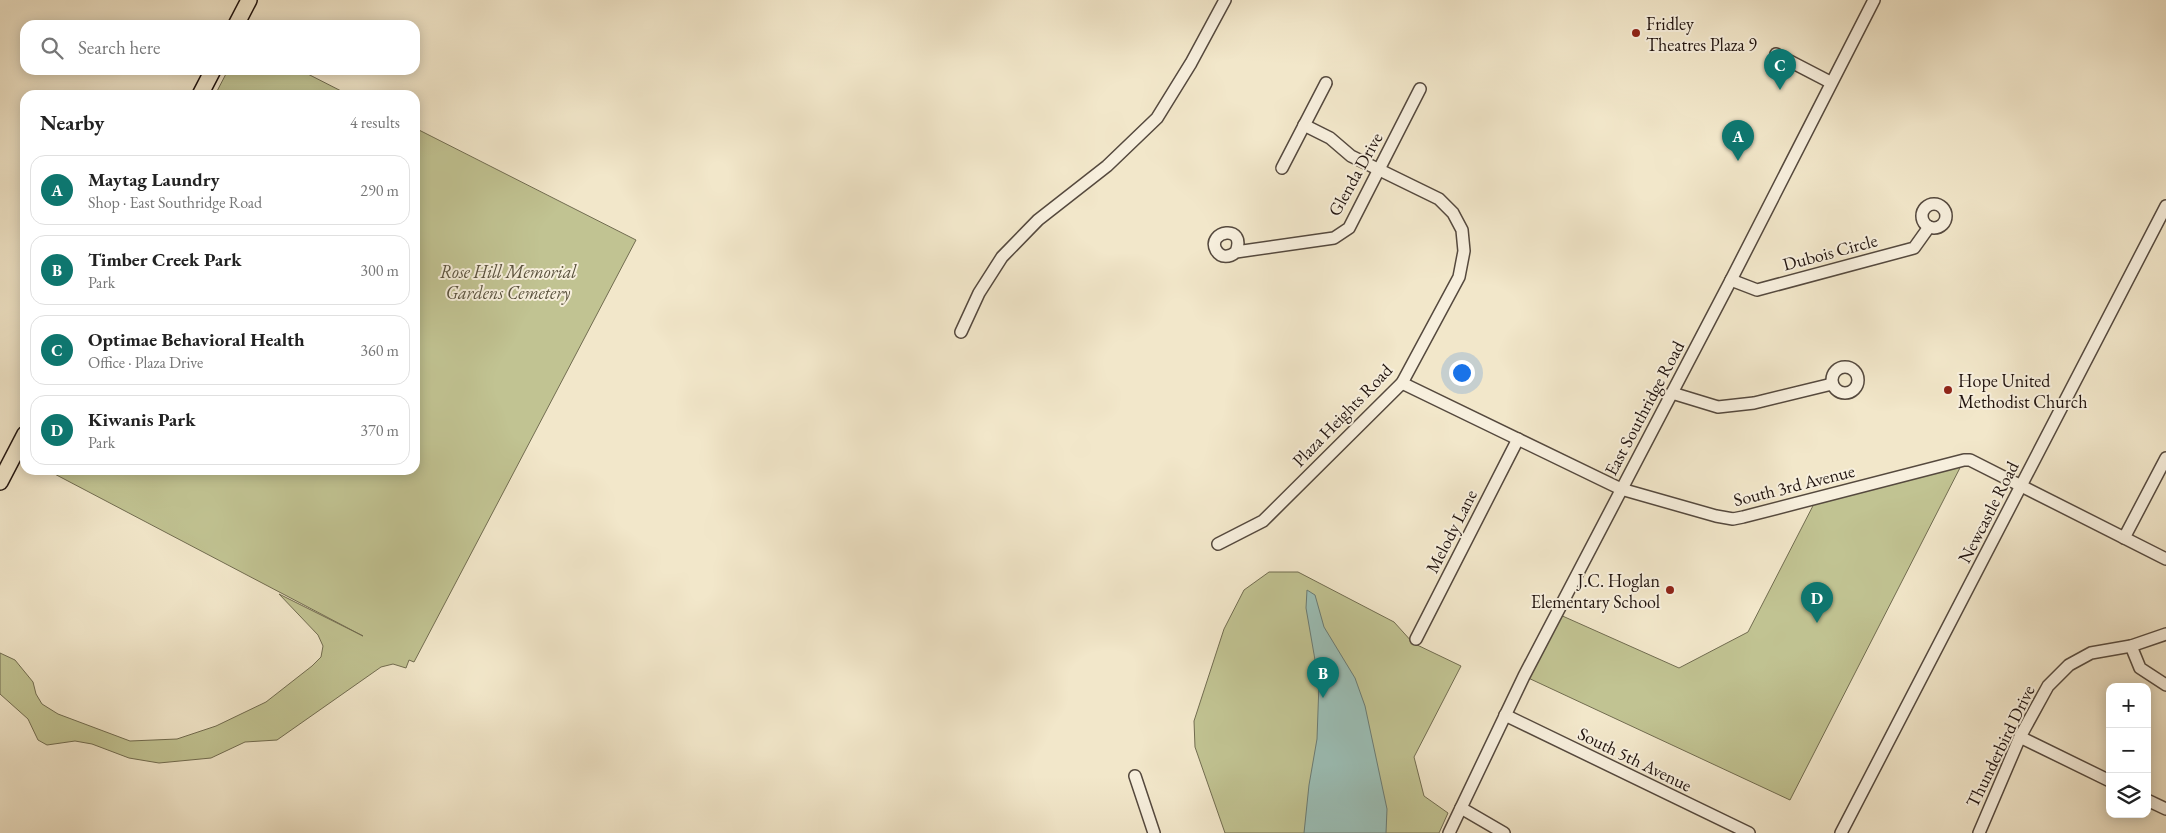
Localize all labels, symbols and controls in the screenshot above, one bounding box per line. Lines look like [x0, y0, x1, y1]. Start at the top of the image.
place label: Fridley Theatres Plaza 9 [1646, 12, 1757, 56]
search box [20, 20, 420, 75]
marker: Fridley Theatres Plaza 9 [1630, 27, 1642, 39]
icon: search [38, 34, 66, 62]
text: Search here [78, 35, 160, 60]
pin: C [1764, 49, 1796, 90]
text: Nearby [40, 109, 104, 136]
text: 4 results [350, 112, 400, 133]
pin: A [1722, 120, 1754, 161]
street label: Glenda Drive [1323, 128, 1387, 220]
text: Maytag Laundry [88, 167, 220, 192]
text: A [51, 180, 63, 201]
text: 290 m [360, 180, 399, 201]
text: Shop · East Southridge Road [88, 192, 262, 213]
street label: Dubois Circle [1780, 228, 1880, 276]
text: Timber Creek Park [88, 247, 242, 272]
text: B [52, 260, 62, 281]
text: 300 m [360, 260, 399, 281]
park label: Rose Hill Memorial Gardens Cemetery [440, 260, 577, 305]
text: Park [88, 272, 115, 293]
text: Optimae Behavioral Health [88, 327, 305, 352]
street label: East Southridge Road [1599, 336, 1690, 479]
text: C [51, 340, 63, 361]
text: 360 m [360, 340, 399, 361]
text: Office · Plaza Drive [88, 352, 203, 373]
street label: Plaza Heights Road [1287, 358, 1398, 471]
your location [1449, 360, 1475, 386]
place label: Hope United Methodist Church [1958, 369, 2087, 413]
marker: Hope United Methodist Church [1942, 384, 1954, 396]
text: Kiwanis Park [88, 407, 196, 432]
text: D [51, 420, 63, 441]
text: 370 m [360, 420, 399, 441]
text: Park [88, 432, 115, 453]
street label: Newcastle Road [1952, 456, 2024, 567]
street label: South 3rd Avenue [1731, 459, 1857, 511]
street label: Melody Lane [1420, 485, 1482, 577]
place label: J.C. Hoglan Elementary School [1531, 569, 1660, 613]
pin: D [1801, 582, 1833, 623]
marker: J.C. Hoglan Elementary School [1664, 584, 1676, 596]
pin: B [1307, 657, 1339, 698]
street label: Thunderbird Drive [1960, 681, 2040, 811]
map controls [2106, 683, 2151, 818]
button: + [2106, 683, 2151, 728]
street label: South 5th Avenue [1574, 721, 1696, 797]
button: − [2106, 728, 2151, 773]
button: layers [2106, 773, 2151, 818]

